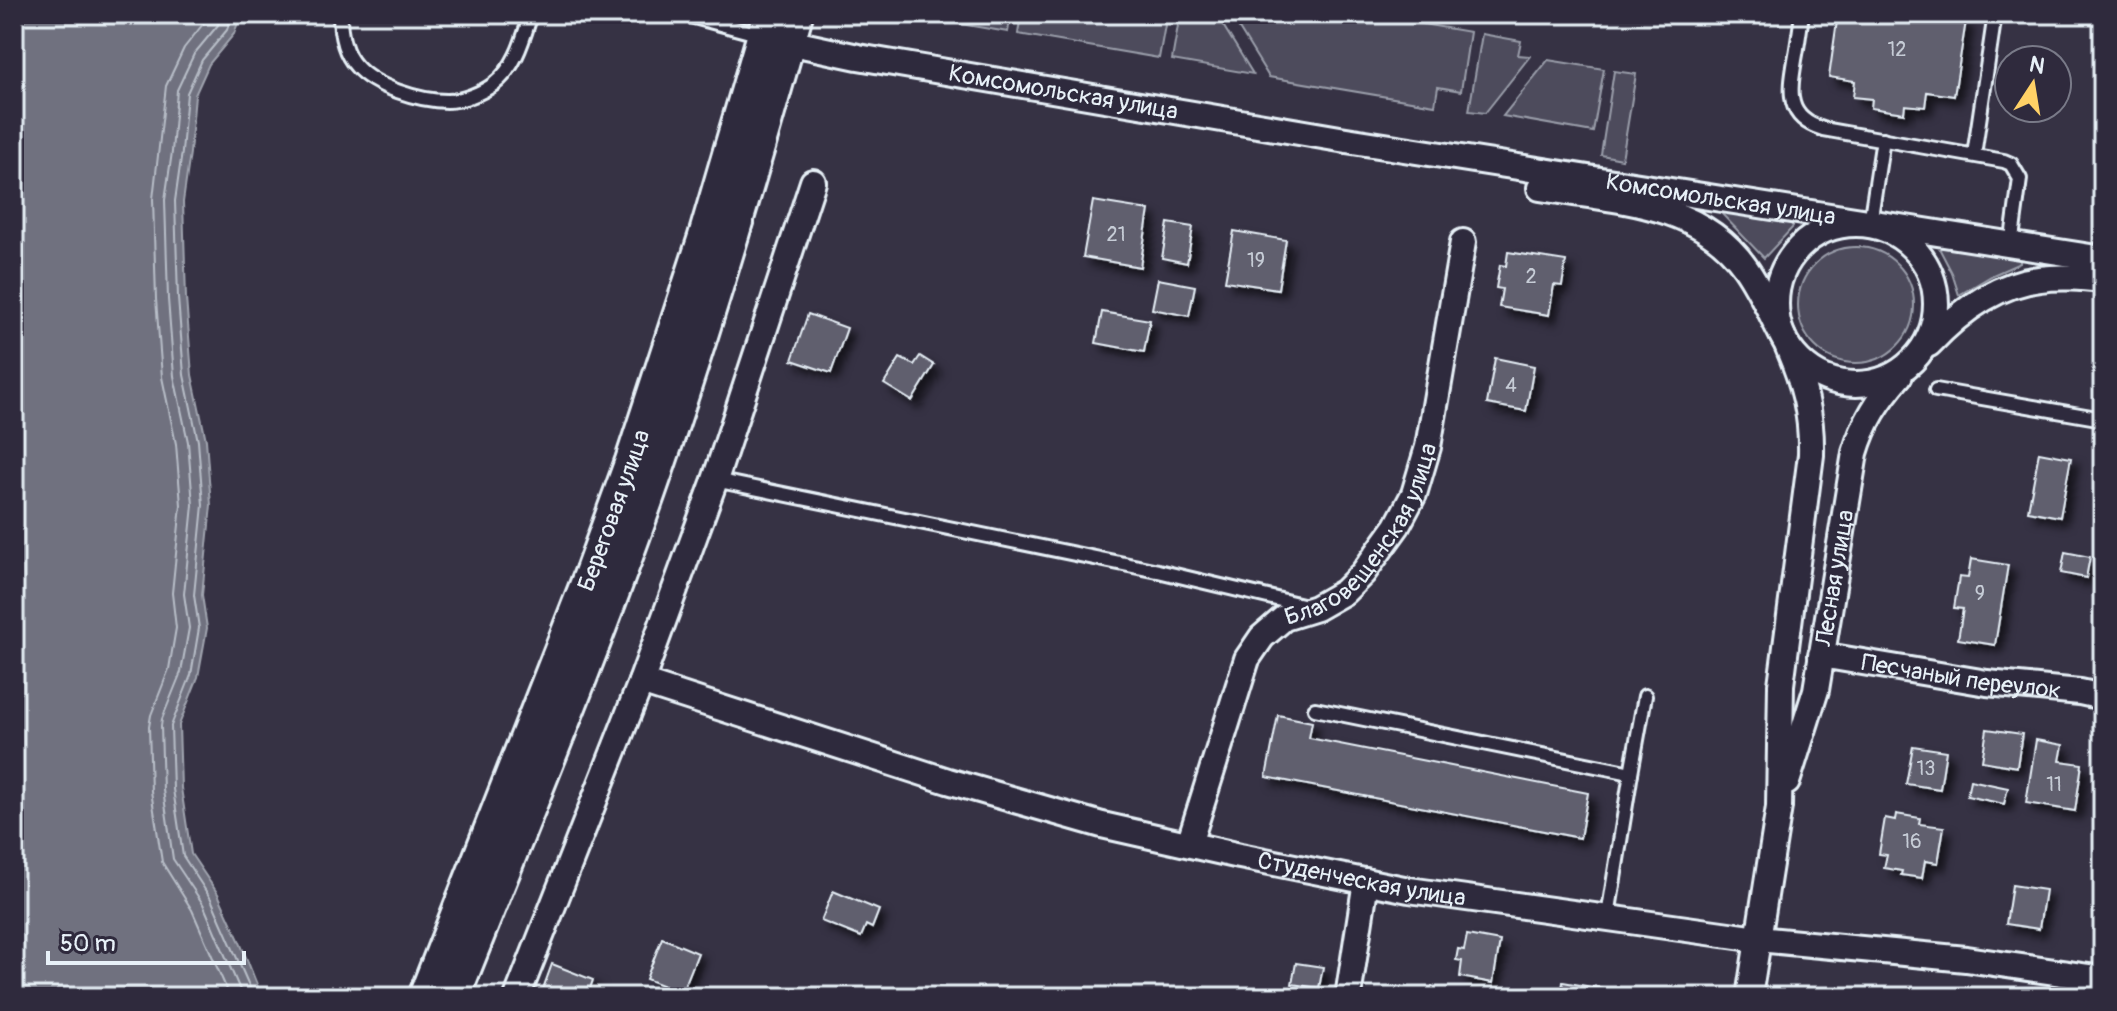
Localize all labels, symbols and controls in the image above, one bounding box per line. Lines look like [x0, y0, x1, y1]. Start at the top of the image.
house number: 12 [1888, 37, 1907, 62]
north arrow [1993, 44, 2073, 124]
text: N [2027, 50, 2047, 81]
street label: Комсомольская улица [947, 58, 1180, 126]
street label: Комсомольская улица [1604, 167, 1838, 231]
house number: 21 [1107, 222, 1126, 247]
house number: 19 [1247, 248, 1265, 273]
house number: 2 [1525, 264, 1537, 289]
house number: 4 [1505, 373, 1517, 398]
street label: Береговая улица [571, 426, 656, 595]
street label: Благовещенская улица [1281, 439, 1443, 631]
street label: Лесная улица [1809, 508, 1860, 649]
house number: 9 [1975, 581, 1985, 606]
street label: Песчаный переулок [1859, 648, 2062, 705]
house number: 13 [1917, 756, 1935, 781]
house number: 11 [2046, 772, 2062, 797]
house number: 16 [1902, 829, 1922, 854]
street label: Студенческая улица [1255, 845, 1468, 912]
scale bar [48, 915, 244, 965]
text: 50 m [60, 929, 116, 958]

